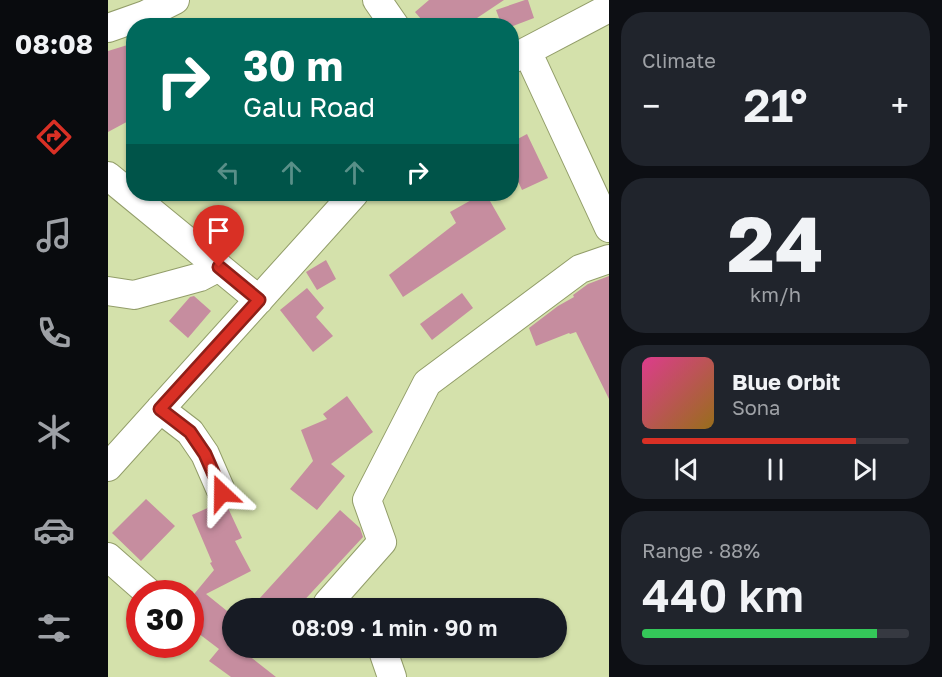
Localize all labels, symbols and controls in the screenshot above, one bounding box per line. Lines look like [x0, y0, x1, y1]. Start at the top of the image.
text: 08:08 [15, 28, 93, 60]
text: 30 m [243, 40, 343, 90]
icon: right [144, 42, 222, 120]
text: Climate [642, 48, 716, 72]
text: 21° [744, 78, 807, 132]
text: − [642, 86, 660, 125]
text: + [891, 86, 909, 125]
text: Galu Road [243, 91, 375, 123]
icon: directions [33, 116, 75, 158]
icon: left [212, 156, 245, 189]
icon: ahead [275, 156, 308, 189]
icon: ahead [338, 156, 371, 189]
icon: right [401, 156, 434, 189]
text: 24 [727, 196, 824, 289]
pin [193, 205, 244, 267]
icon: music [33, 214, 75, 256]
icon: arrive [202, 214, 235, 247]
text: km/h [750, 282, 801, 306]
icon: phone [33, 312, 75, 354]
text: Blue Orbit [732, 368, 840, 395]
text: Sona [732, 395, 780, 419]
icon: climate [33, 411, 75, 453]
icon: previous [670, 453, 703, 486]
icon: pause [759, 453, 792, 486]
icon: next [848, 453, 881, 486]
position arrow [190, 461, 254, 525]
icon: car [33, 509, 75, 551]
text: Range · 88% [642, 538, 760, 562]
text: 440 km [642, 568, 804, 622]
speed limit sign: 30 [126, 580, 204, 658]
icon: filters [33, 607, 75, 649]
text: 08:09 · 1 min · 90 m [292, 614, 497, 641]

